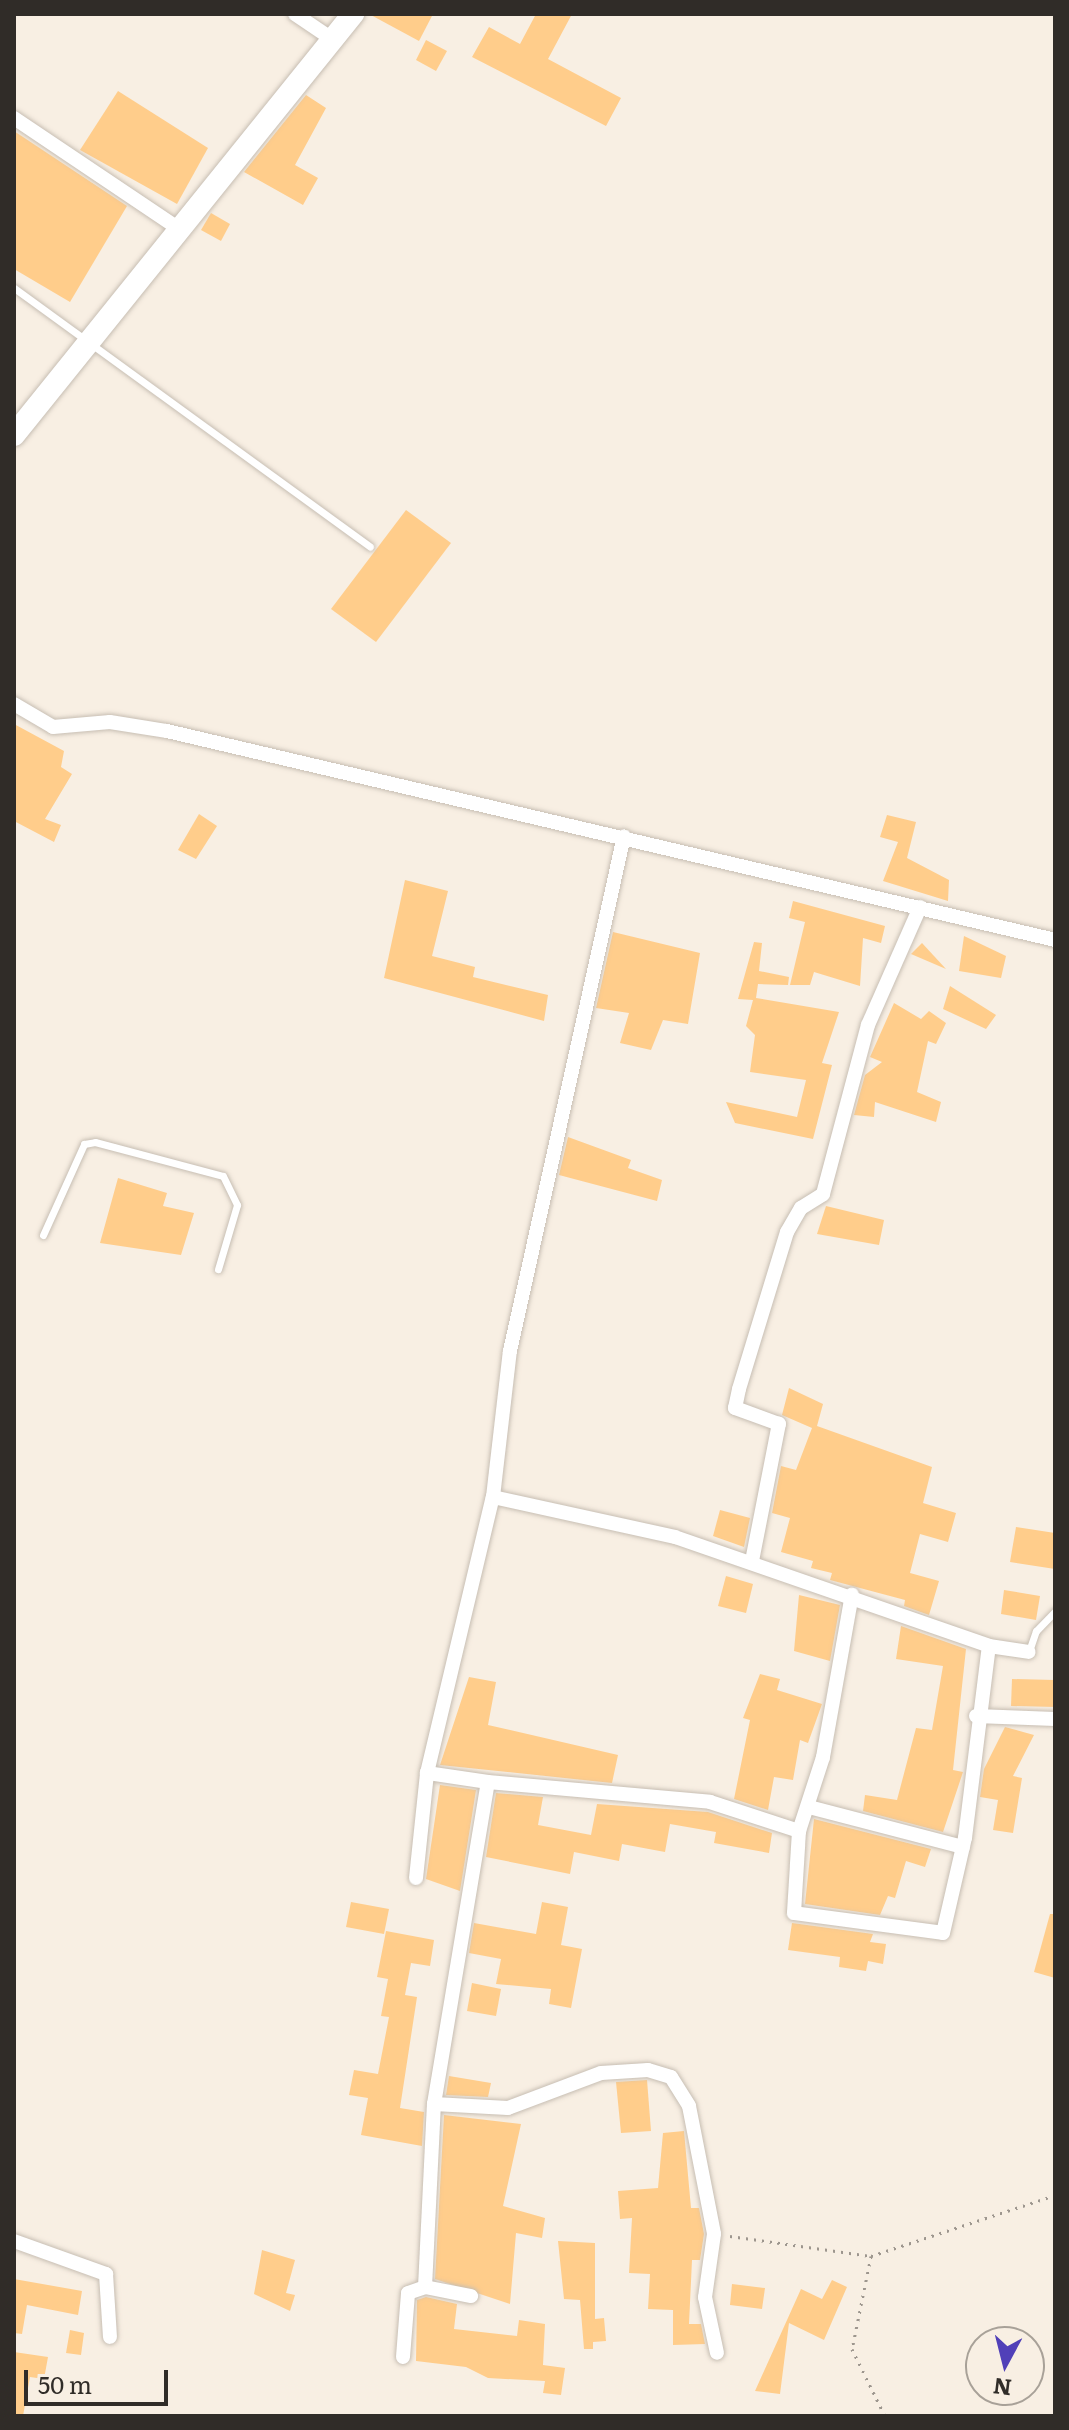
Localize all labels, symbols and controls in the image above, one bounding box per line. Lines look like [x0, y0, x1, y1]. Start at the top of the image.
north arrow [965, 2326, 1045, 2406]
scale bar [28, 2354, 172, 2404]
text: 50 m [38, 2366, 92, 2401]
text: N [991, 2371, 1013, 2406]

